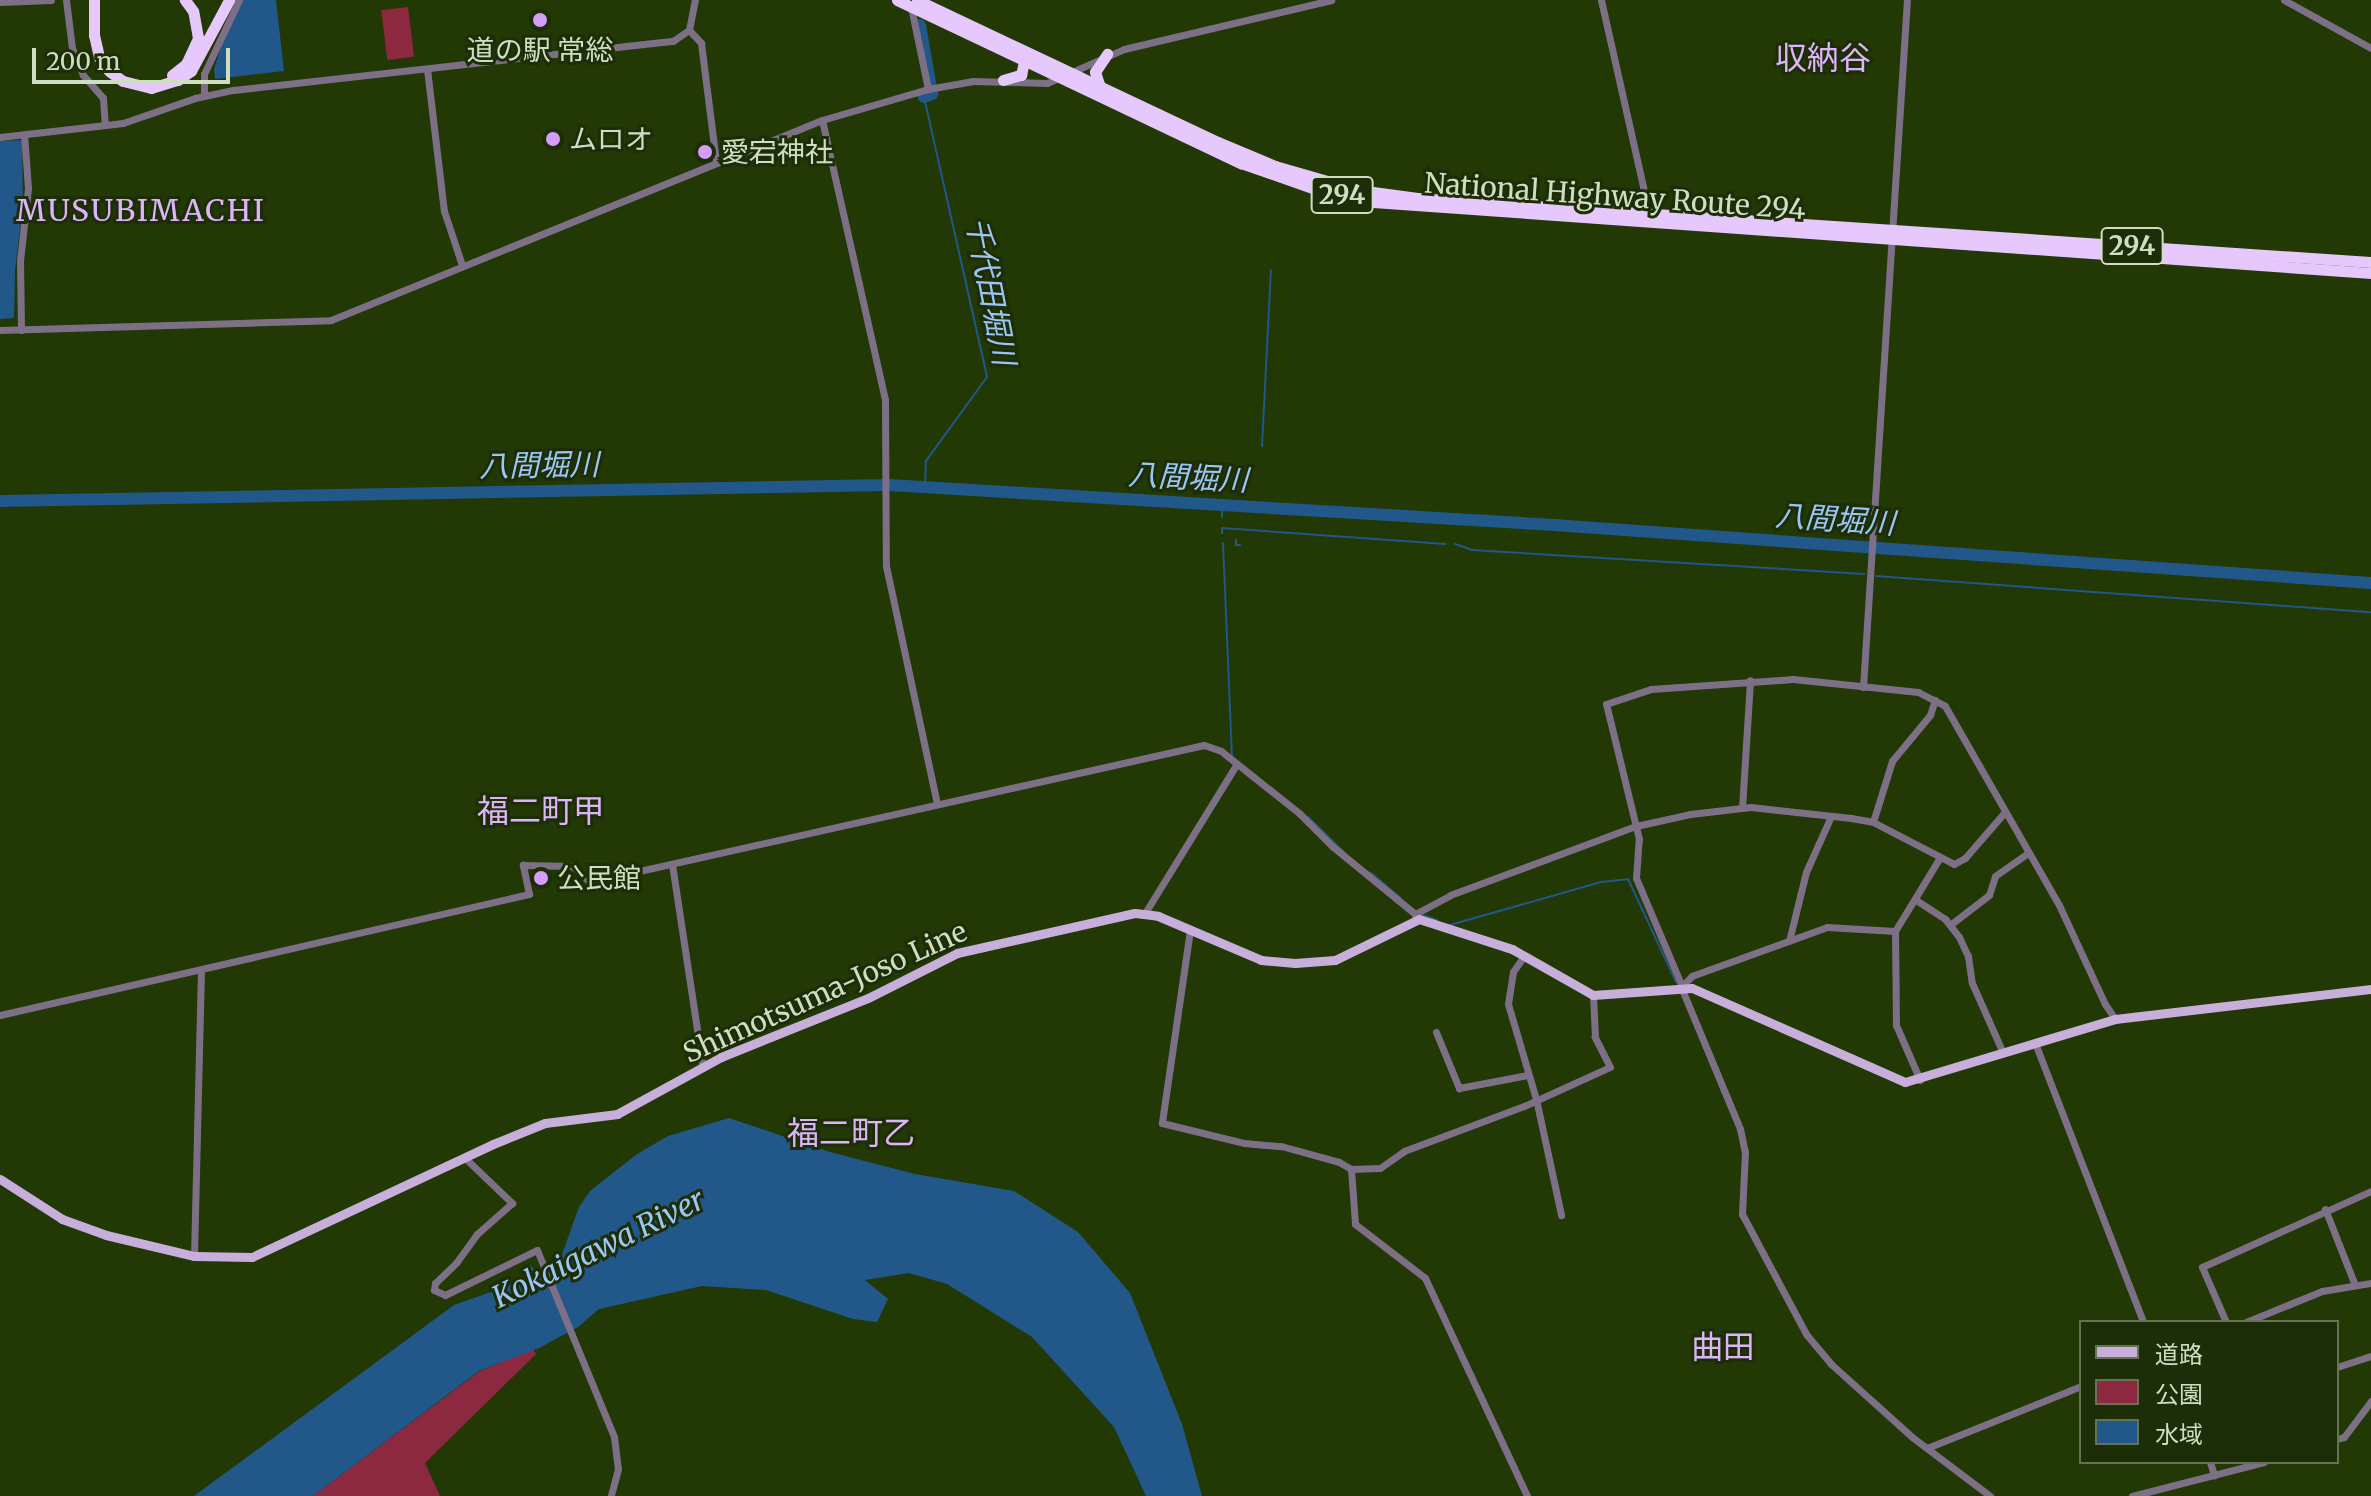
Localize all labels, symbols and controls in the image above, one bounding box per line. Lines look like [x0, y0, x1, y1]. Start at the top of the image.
marker: 道の駅 常総 [531, 11, 549, 29]
scale bar [36, 32, 234, 82]
place label: 道の駅 常総 [467, 33, 613, 67]
district label: 収納谷 [1775, 39, 1871, 77]
text: 200 m [46, 46, 120, 77]
place label: ムロオ [569, 122, 653, 156]
marker: ムロオ [544, 130, 562, 148]
place label: 愛宕神社 [721, 135, 833, 169]
marker: 愛宕神社 [696, 143, 714, 161]
street label: National Highway Route 294 [1423, 166, 1807, 226]
road number: 294 [1310, 173, 1374, 217]
district label: MUSUBIMACHI [16, 192, 266, 228]
water label: 千代田堀川 [959, 214, 1023, 368]
road number: 294 [2100, 224, 2164, 268]
water label: 八間堀川 [479, 446, 599, 484]
water label: 八間堀川 [1127, 456, 1249, 498]
water label: 八間堀川 [1774, 497, 1896, 541]
district label: 福二町甲 [477, 792, 605, 830]
place label: 公民館 [557, 861, 641, 895]
marker: 公民館 [532, 869, 550, 887]
street label: Shimotsuma-Joso Line [678, 914, 972, 1070]
district label: 福二町乙 [787, 1114, 915, 1152]
water label: Kokaigawa River [486, 1181, 710, 1315]
legend [2079, 1320, 2339, 1464]
district label: 曲田 [1691, 1328, 1755, 1366]
text: 道路 [2155, 1339, 2203, 1370]
text: 公園 [2155, 1379, 2203, 1410]
text: 水域 [2155, 1419, 2203, 1450]

